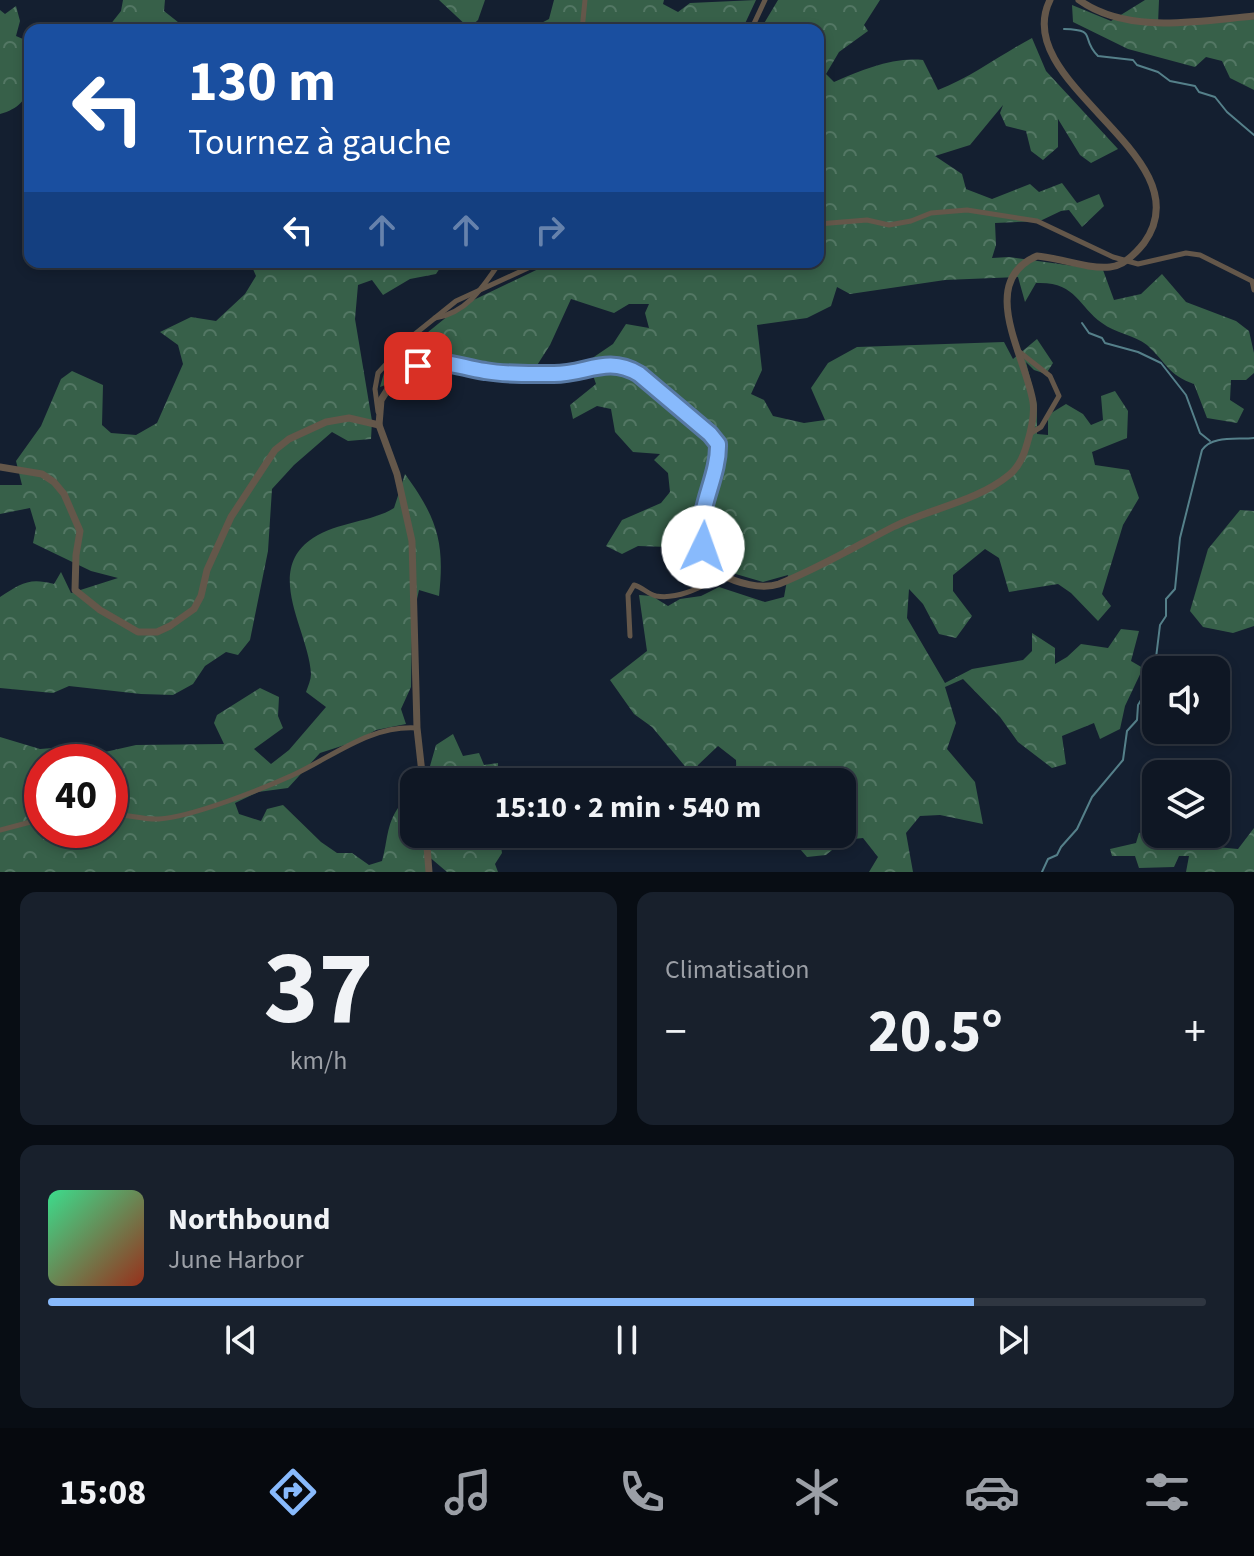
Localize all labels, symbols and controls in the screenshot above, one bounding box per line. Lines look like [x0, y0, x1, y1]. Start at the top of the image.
text: 130 m [188, 43, 336, 122]
icon: left [56, 56, 160, 160]
text: Tournez à gauche [188, 117, 451, 168]
icon: left [276, 208, 320, 252]
icon: ahead [360, 208, 404, 252]
icon: ahead [444, 208, 488, 252]
icon: right [528, 208, 572, 252]
pin [384, 332, 452, 400]
icon: arrive [396, 344, 440, 388]
position arrow [661, 505, 745, 589]
map controls [1142, 656, 1230, 848]
button: sound [1142, 656, 1230, 744]
speed limit sign: 40 [24, 744, 128, 848]
button: layers [1142, 760, 1230, 848]
text: 15:10 · 2 min · 540 m [495, 786, 761, 829]
text: 37 [264, 916, 373, 1064]
text: Climatisation [665, 951, 810, 988]
text: 20.5° [868, 990, 1003, 1075]
text: − [665, 1001, 687, 1064]
text: + [1184, 1001, 1206, 1064]
text: km/h [290, 1042, 347, 1079]
text: Northbound [168, 1198, 330, 1241]
text: June Harbor [168, 1241, 304, 1278]
icon: previous [219, 1318, 263, 1362]
icon: pause [605, 1318, 649, 1362]
icon: next [991, 1318, 1035, 1362]
icon: directions [265, 1464, 321, 1520]
icon: music [440, 1464, 496, 1520]
icon: phone [614, 1464, 670, 1520]
icon: climate [789, 1464, 845, 1520]
icon: car [964, 1464, 1020, 1520]
icon: filters [1139, 1464, 1195, 1520]
text: 15:08 [59, 1467, 146, 1518]

